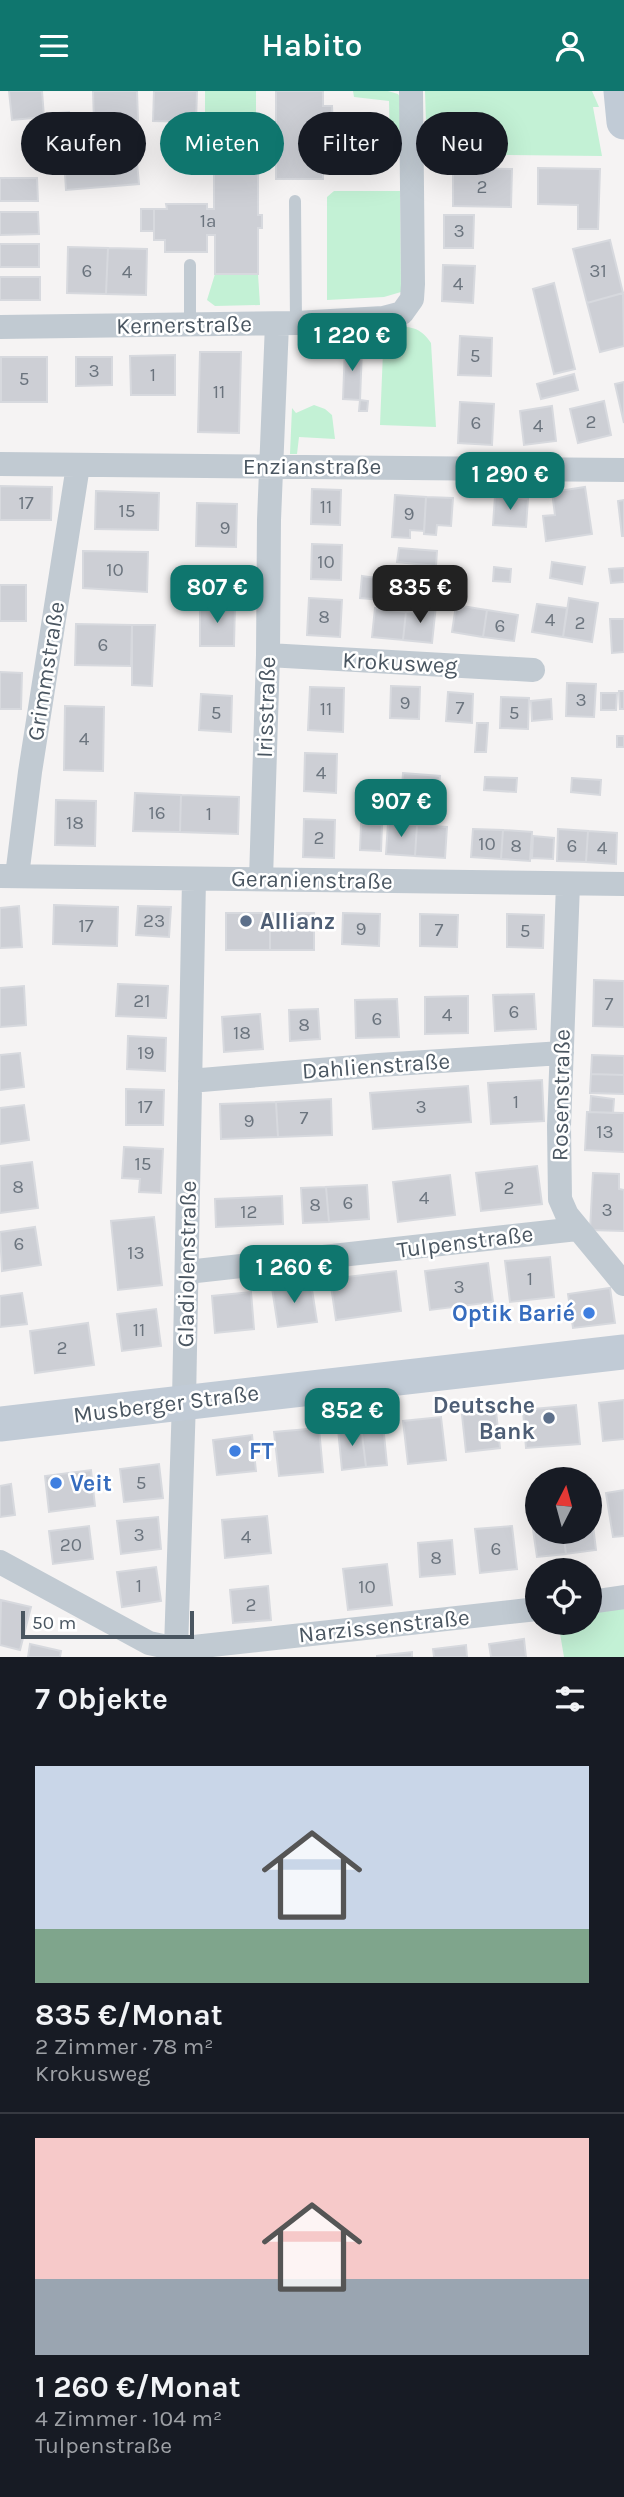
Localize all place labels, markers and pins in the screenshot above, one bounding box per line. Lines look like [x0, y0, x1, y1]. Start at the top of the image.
pin: 1 220 € [287, 313, 417, 373]
pin: 1 290 € [445, 453, 575, 512]
pin: 807 € [168, 566, 266, 625]
pin: 835 € [371, 566, 469, 625]
pin: 907 € [352, 779, 450, 839]
place label: Allianz [260, 908, 335, 935]
marker: Allianz [238, 913, 254, 929]
pin: 1 260 € [229, 1245, 359, 1305]
place label: Optik Barié [452, 1300, 575, 1327]
marker: Optik Barié [581, 1305, 597, 1321]
pin: 852 € [303, 1389, 401, 1448]
place label: Deutsche Bank [433, 1392, 535, 1445]
marker: Deutsche Bank [541, 1410, 557, 1426]
place label: FT [249, 1438, 275, 1465]
marker: FT [227, 1443, 243, 1459]
place label: Veit [70, 1470, 112, 1497]
marker: Veit [48, 1475, 64, 1491]

